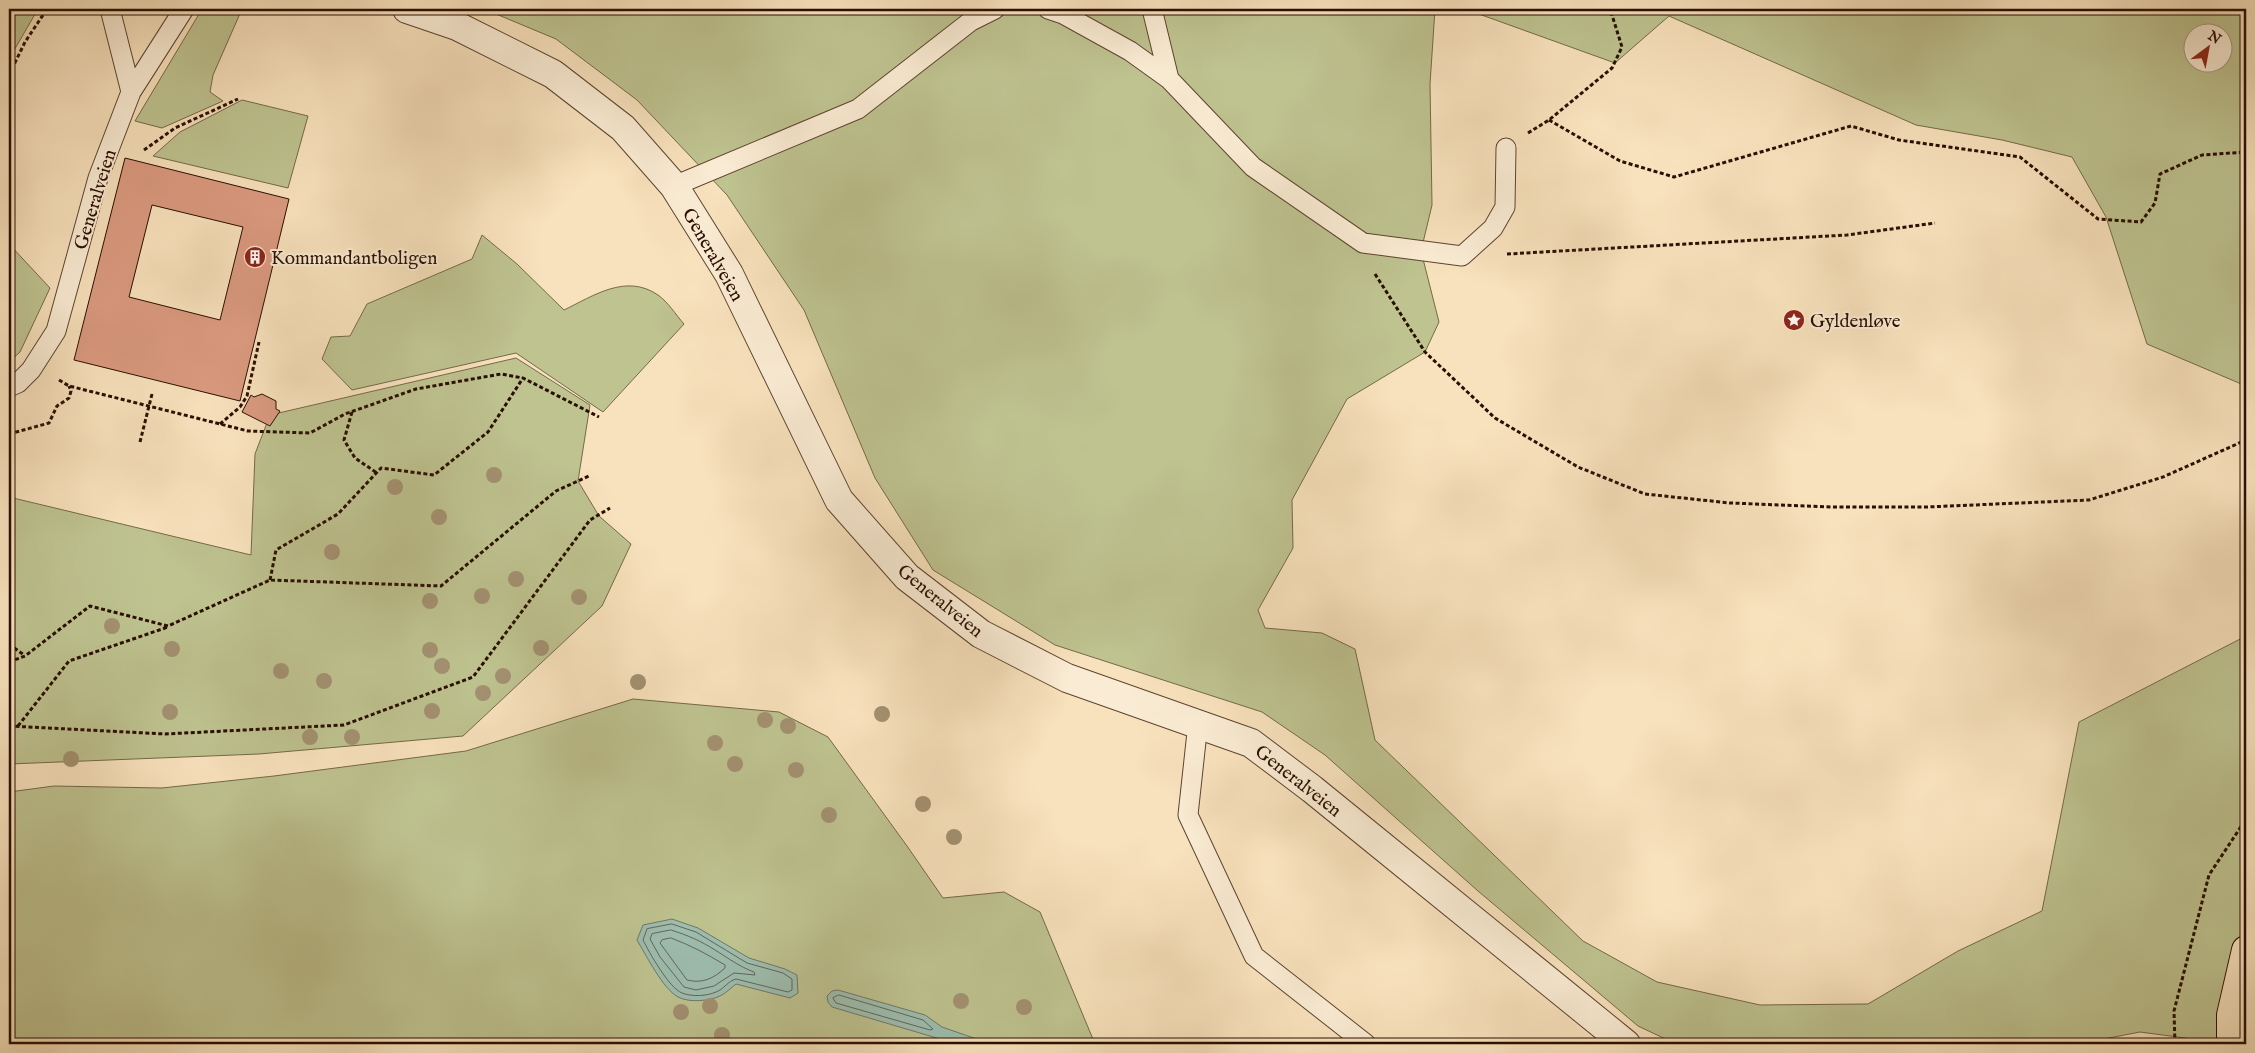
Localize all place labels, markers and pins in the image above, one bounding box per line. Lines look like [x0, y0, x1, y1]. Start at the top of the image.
building icon: Kommandantboligen [243, 245, 267, 269]
place label: Kommandantboligen [271, 247, 437, 271]
place icon: Gyldenløve [1782, 308, 1806, 332]
place label: Gyldenløve [1810, 310, 1901, 334]

